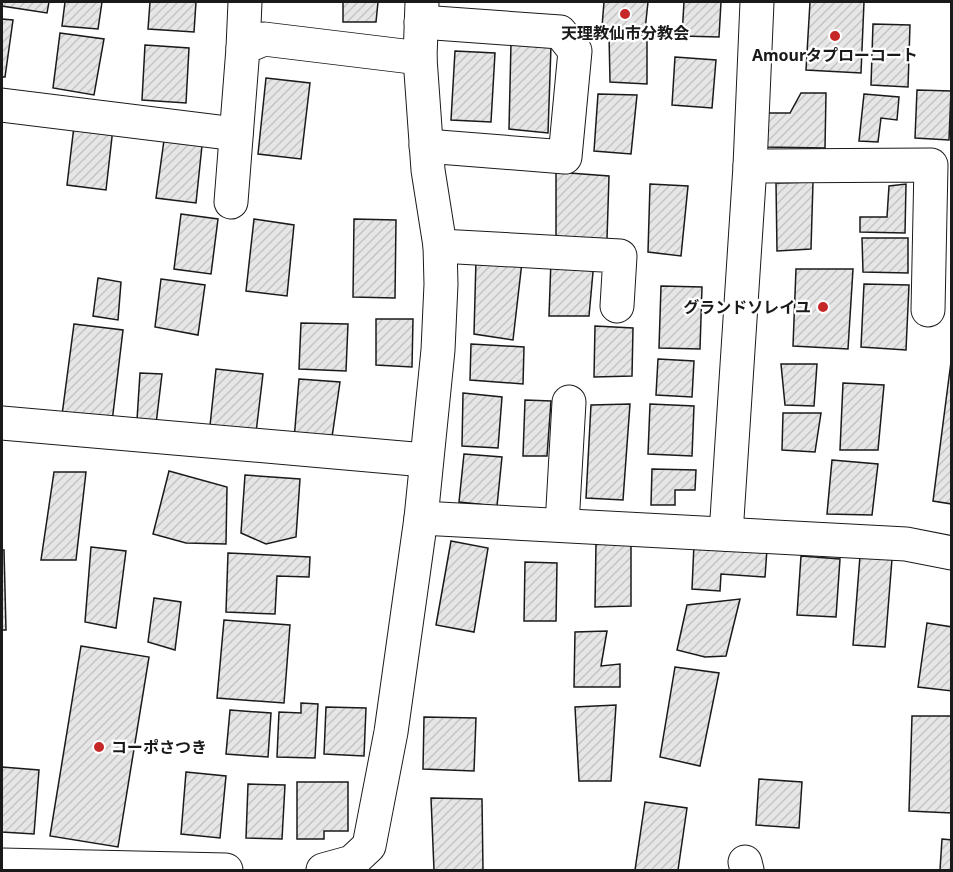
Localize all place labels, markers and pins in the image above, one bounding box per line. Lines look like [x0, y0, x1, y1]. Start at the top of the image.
marker: 天理教仙市分教会 [618, 7, 632, 21]
place label: 天理教仙市分教会 [561, 22, 689, 44]
marker: Amourタプローコート [828, 29, 842, 43]
place label: Amourタプローコート [752, 44, 918, 66]
place label: グランドソレイユ [683, 296, 811, 318]
marker: グランドソレイユ [816, 300, 830, 314]
place label: コーポさつき [111, 736, 207, 758]
marker: コーポさつき [92, 740, 106, 754]

